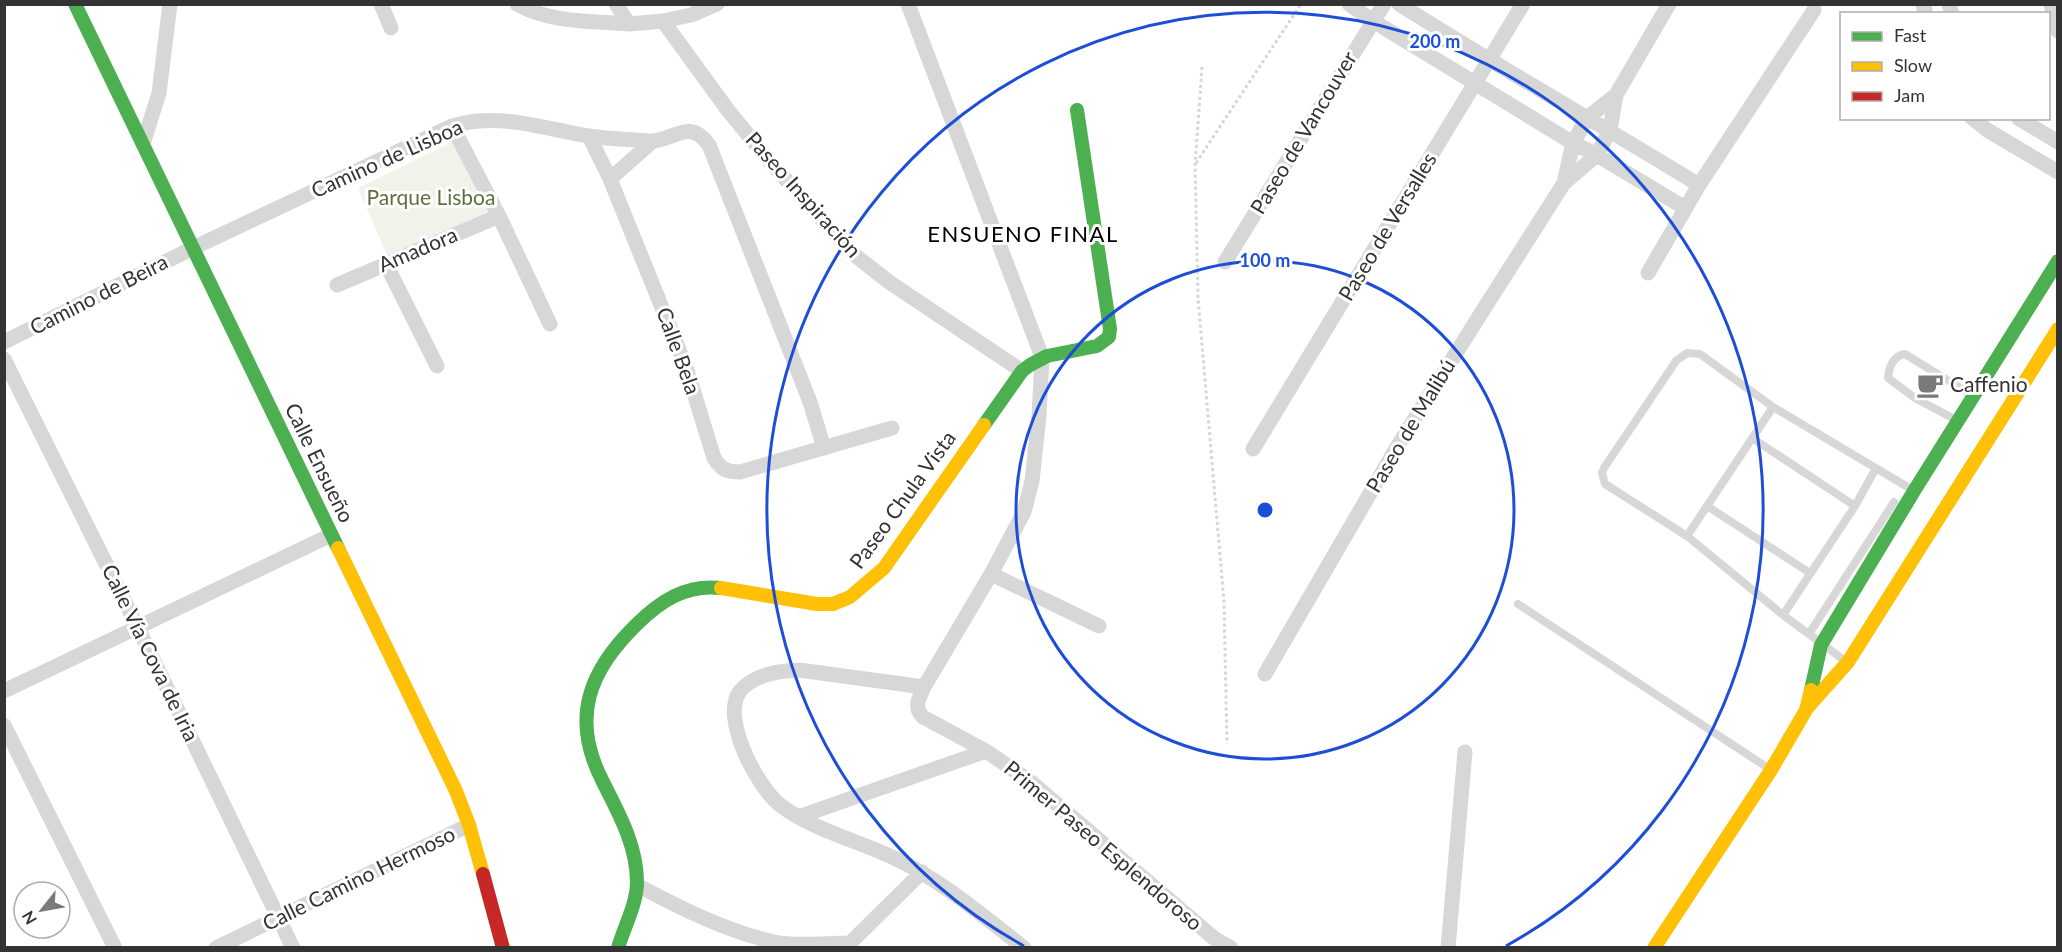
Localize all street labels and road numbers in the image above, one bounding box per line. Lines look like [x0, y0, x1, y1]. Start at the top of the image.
street label: Paseo de Vancouver [1244, 46, 1361, 218]
street label: Camino de Lisboa [307, 113, 466, 202]
street label: Paseo Inspiración [741, 126, 867, 262]
street label: Paseo de Versalles [1333, 148, 1441, 305]
street label: Amadora [374, 221, 461, 276]
street label: Camino de Beira [25, 248, 171, 339]
street label: Calle Bela [652, 304, 707, 397]
street label: Paseo de Malibú [1360, 354, 1459, 497]
street label: Calle Ensueño [281, 398, 360, 526]
street label: Paseo Chula Vista [843, 425, 960, 573]
street label: Calle Vía Cova de Iria [98, 560, 205, 745]
street label: Primer Paseo Esplendoroso [1000, 755, 1208, 935]
street label: Calle Camino Hermoso [258, 820, 459, 935]

